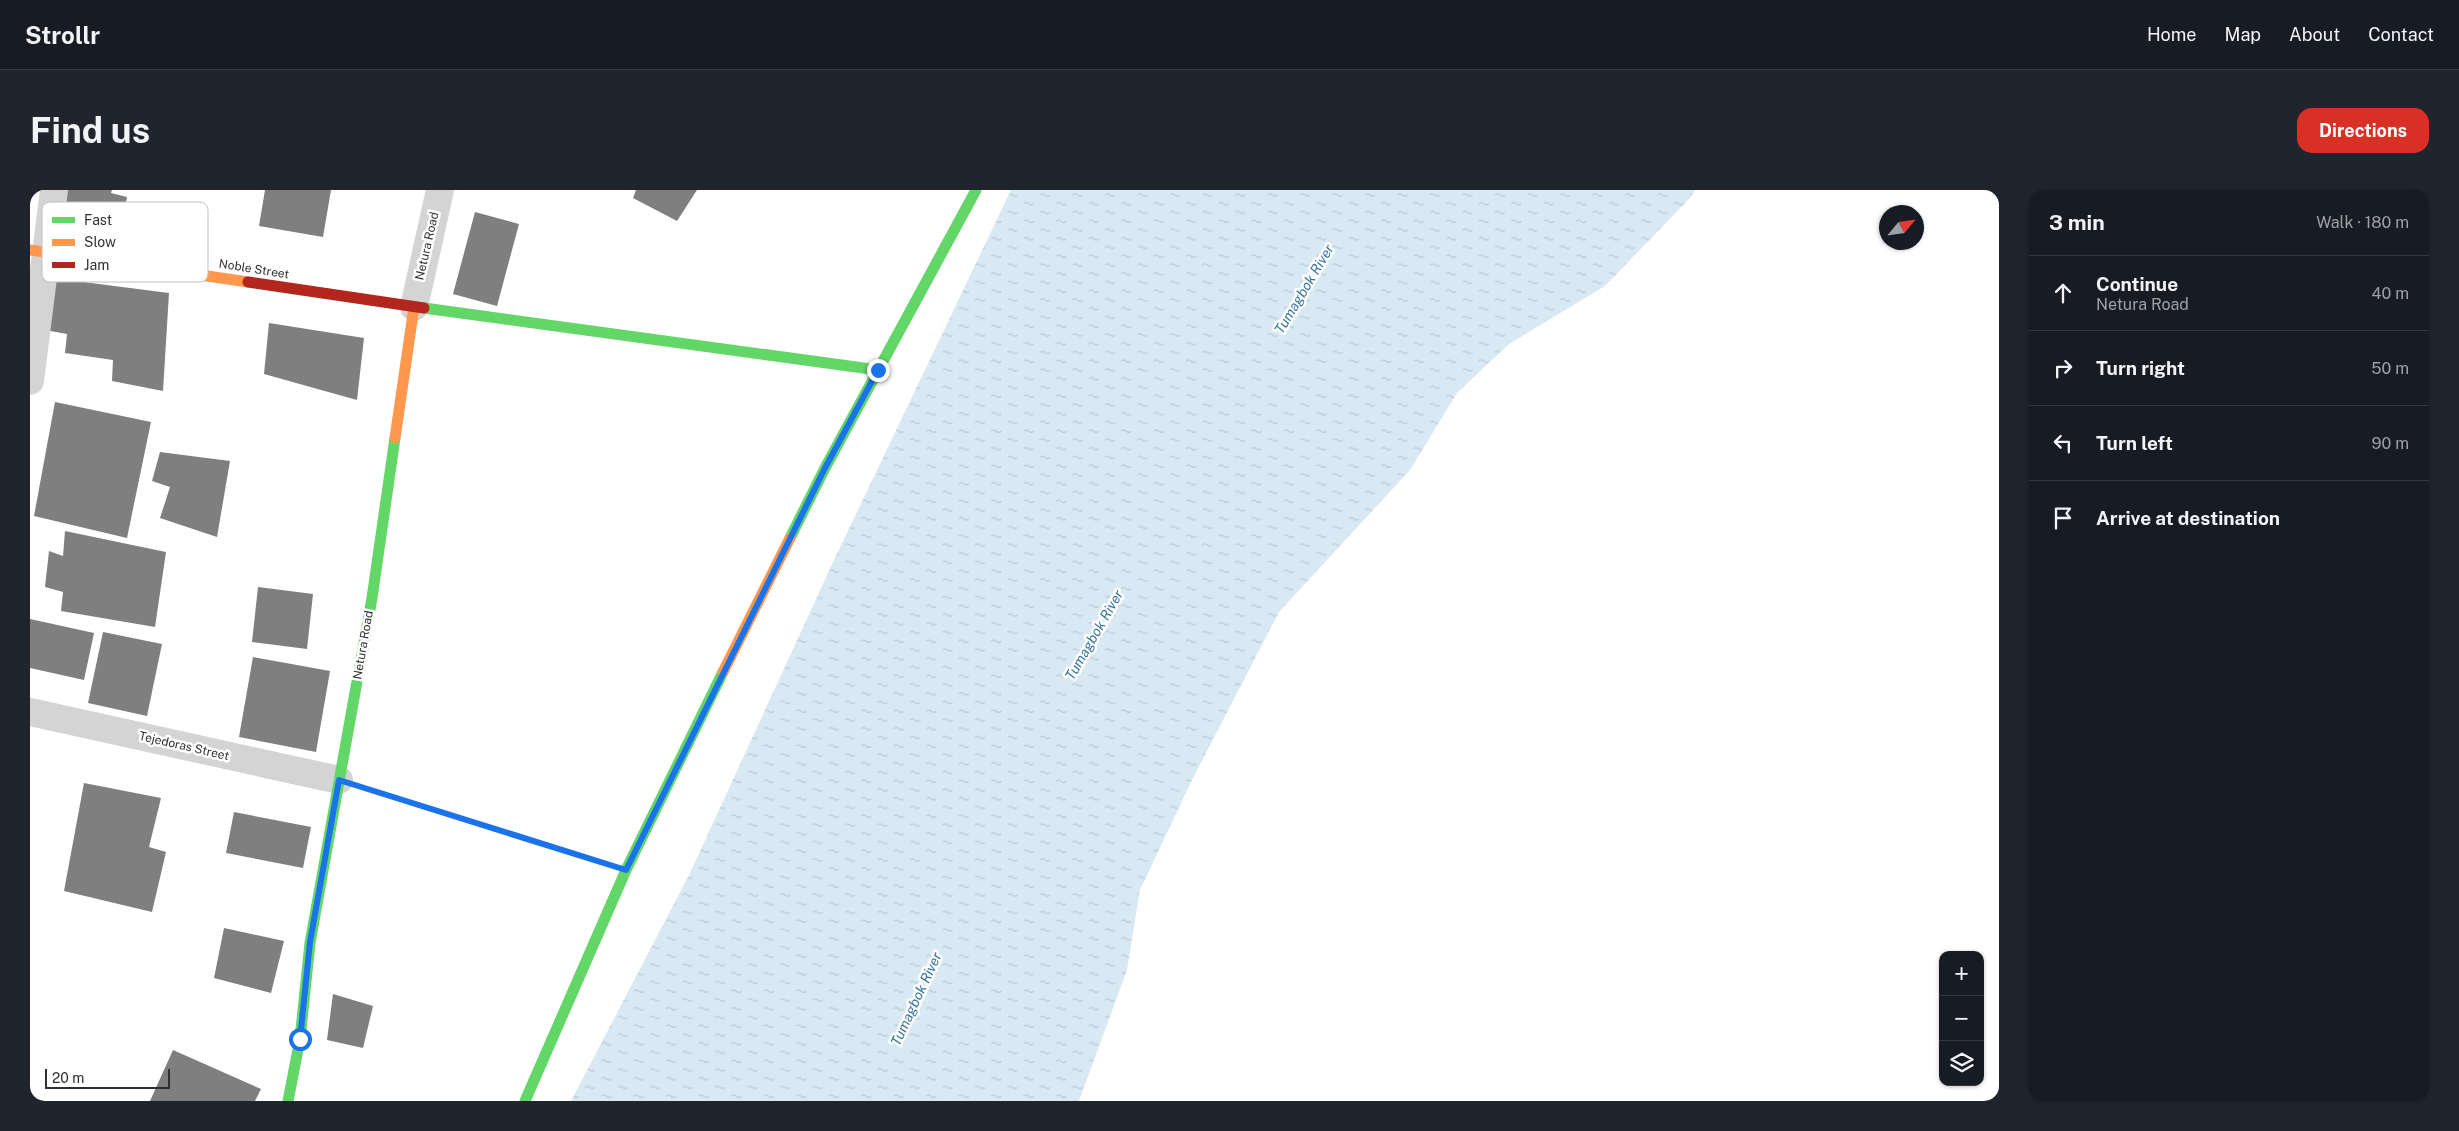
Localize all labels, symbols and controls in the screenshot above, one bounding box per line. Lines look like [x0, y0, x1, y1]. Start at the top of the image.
text: Strollr [25, 21, 100, 49]
text: Home [2147, 24, 2197, 45]
text: Map [2225, 24, 2261, 45]
text: About [2289, 24, 2340, 45]
text: Contact [2368, 24, 2434, 45]
button: Directions [2297, 108, 2429, 153]
text: Find us [30, 110, 150, 151]
legend [42, 202, 208, 282]
north arrow [1879, 205, 1924, 250]
text: 3 min [2049, 210, 2105, 235]
street label: Netura Road [412, 211, 442, 281]
text: Fast [84, 212, 112, 228]
text: Walk · 180 m [2316, 213, 2409, 232]
text: Slow [84, 234, 116, 250]
water label: Tumagbok River [1271, 241, 1337, 336]
text: Jam [84, 257, 109, 273]
street label: Noble Street [218, 257, 290, 282]
text: Continue [2096, 273, 2178, 295]
icon: ahead [2049, 279, 2077, 307]
text: 40 m [2371, 284, 2409, 303]
text: Netura Road [2096, 295, 2189, 314]
icon: right [2049, 354, 2077, 382]
text: Turn right [2096, 357, 2185, 379]
route end [867, 359, 890, 382]
text: 50 m [2371, 359, 2409, 378]
icon: left [2049, 429, 2077, 457]
text: Turn left [2096, 432, 2173, 454]
text: 90 m [2372, 434, 2409, 453]
icon: arrive [2049, 504, 2077, 532]
text: Arrive at destination [2096, 507, 2280, 529]
water label: Tumagbok River [1062, 587, 1127, 683]
street label: Netura Road [350, 610, 376, 680]
street label: Tejedoras Street [138, 729, 231, 763]
water label: Tumagbok River [887, 949, 945, 1048]
map controls [1939, 951, 1984, 1086]
button: + [1939, 951, 1984, 996]
button: − [1939, 996, 1984, 1041]
route start [289, 1028, 312, 1051]
button: layers [1939, 1041, 1984, 1086]
scale bar [45, 1066, 170, 1089]
text: 20 m [52, 1070, 84, 1086]

